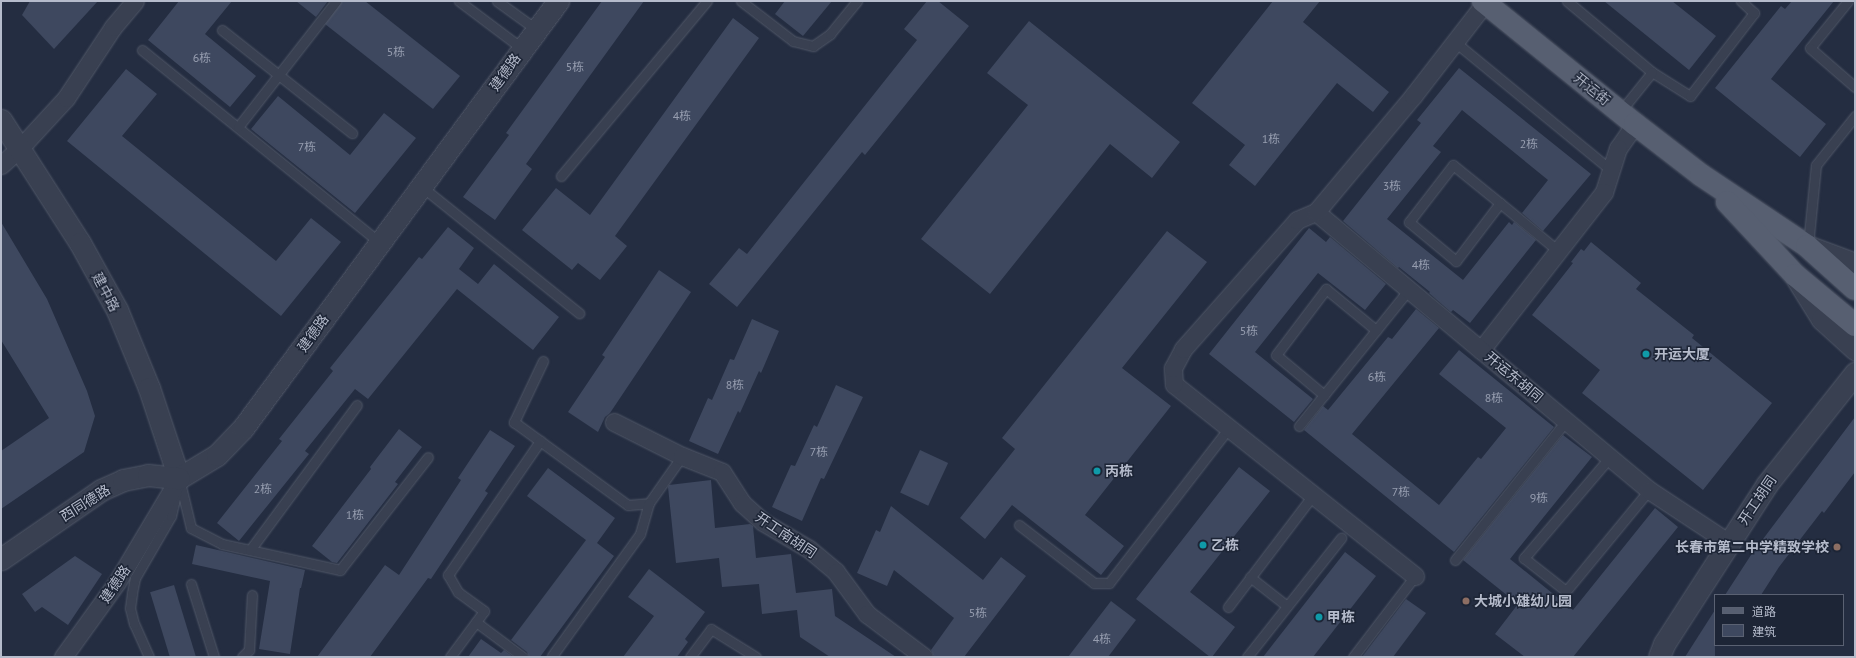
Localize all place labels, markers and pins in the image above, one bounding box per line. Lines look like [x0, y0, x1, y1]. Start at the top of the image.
place label: 开运大厦 [1654, 346, 1710, 362]
marker: 开运大厦 [1641, 349, 1651, 359]
place label: 丙栋 [1105, 463, 1133, 479]
marker: 丙栋 [1092, 466, 1102, 476]
place label: 乙栋 [1211, 537, 1239, 553]
place label: 长春市第二中学精致学校 [1675, 539, 1829, 555]
marker: 乙栋 [1198, 540, 1208, 550]
marker: 长春市第二中学精致学校 [1832, 542, 1842, 552]
place label: 大城小雄幼儿园 [1474, 593, 1572, 609]
marker: 大城小雄幼儿园 [1461, 596, 1471, 606]
place label: 甲栋 [1327, 609, 1355, 625]
marker: 甲栋 [1314, 612, 1324, 622]

